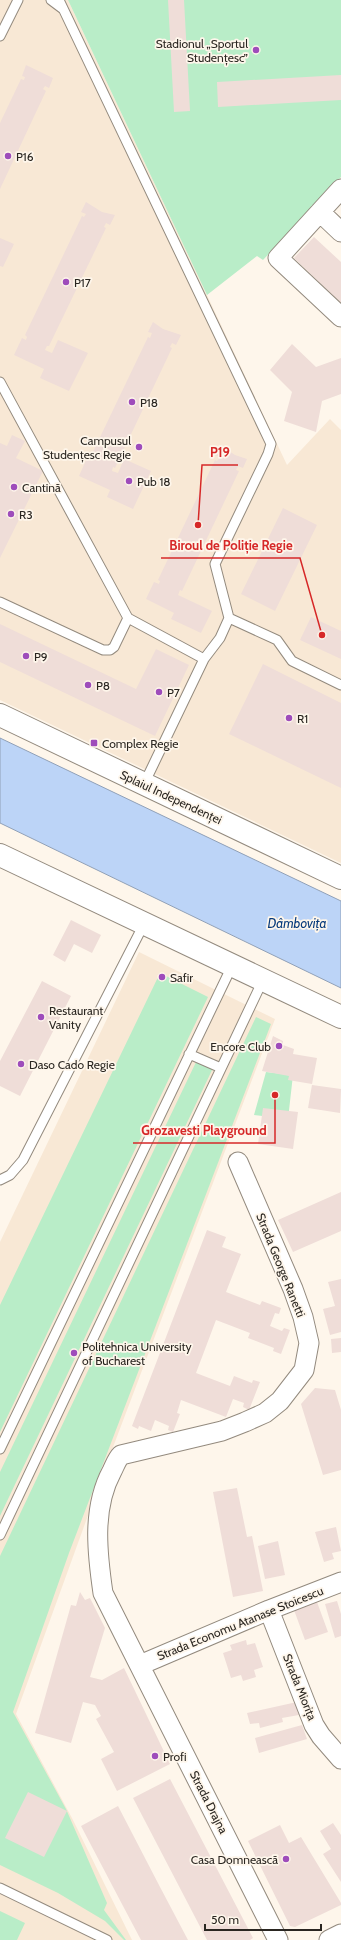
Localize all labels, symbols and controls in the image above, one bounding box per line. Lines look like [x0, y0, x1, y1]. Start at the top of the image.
place label: Stadionul „Sportul Studențesc” [156, 36, 248, 66]
marker: Stadionul „Sportul Studențesc” [251, 45, 261, 55]
place label: P16 [16, 149, 34, 164]
marker: P16 [3, 151, 13, 161]
place label: P17 [74, 275, 91, 290]
marker: P17 [61, 277, 71, 287]
place label: P18 [140, 395, 158, 410]
marker: P18 [127, 397, 137, 407]
place label: Campusul Studențesc Regie [43, 433, 131, 463]
callout: P19 [202, 440, 238, 465]
marker: Campusul Studențesc Regie [134, 442, 144, 452]
text: P19 [210, 444, 230, 460]
place label: Pub 18 [137, 474, 171, 489]
marker: Pub 18 [124, 476, 134, 486]
place label: Cantină [22, 480, 61, 495]
marker: Cantină [9, 482, 19, 492]
place label: R3 [19, 507, 33, 522]
marker: R3 [6, 509, 16, 519]
callout: Biroul de Poliție Regie [161, 533, 300, 558]
text: Biroul de Poliție Regie [169, 537, 293, 554]
place label: P9 [34, 649, 48, 664]
marker: P9 [21, 651, 31, 661]
place label: P8 [96, 678, 110, 693]
marker: P8 [83, 680, 93, 690]
place label: P7 [167, 685, 180, 700]
marker: P7 [154, 687, 164, 697]
place label: R1 [297, 711, 308, 726]
marker: R1 [284, 713, 294, 723]
place label: Complex Regie [102, 736, 178, 751]
marker: Complex Regie [89, 738, 99, 748]
street label: Splaiul Independenței [117, 767, 224, 828]
water label: Dâmbovița [268, 915, 326, 931]
place label: Safir [170, 970, 193, 985]
marker: Safir [157, 972, 167, 982]
place label: Restaurant Vanity [49, 1003, 103, 1032]
marker: Restaurant Vanity [36, 1012, 46, 1022]
place label: Encore Club [210, 1039, 271, 1054]
marker: Encore Club [274, 1041, 284, 1051]
place label: Daso Cado Regie [29, 1057, 115, 1072]
marker: Daso Cado Regie [16, 1059, 26, 1069]
callout: Grozavesti Playground [133, 1118, 275, 1143]
text: Grozavesti Playground [141, 1122, 267, 1138]
street label: Strada George Ranetti [253, 1211, 309, 1319]
place label: Politehnica University of Bucharest [82, 1339, 192, 1368]
marker: Politehnica University of Bucharest [69, 1348, 79, 1358]
street label: Strada Economu Atanase Stoicescu [155, 1583, 325, 1663]
street label: Strada Miorița [279, 1652, 320, 1723]
place label: Profi [163, 1749, 186, 1764]
marker: Profi [150, 1751, 160, 1761]
street label: Strada Drajna [187, 1768, 231, 1836]
place label: Casa Domnească [191, 1852, 278, 1867]
marker: Casa Domnească [281, 1854, 291, 1864]
scale bar [205, 1906, 321, 1932]
text: 50 m [211, 1912, 239, 1927]

